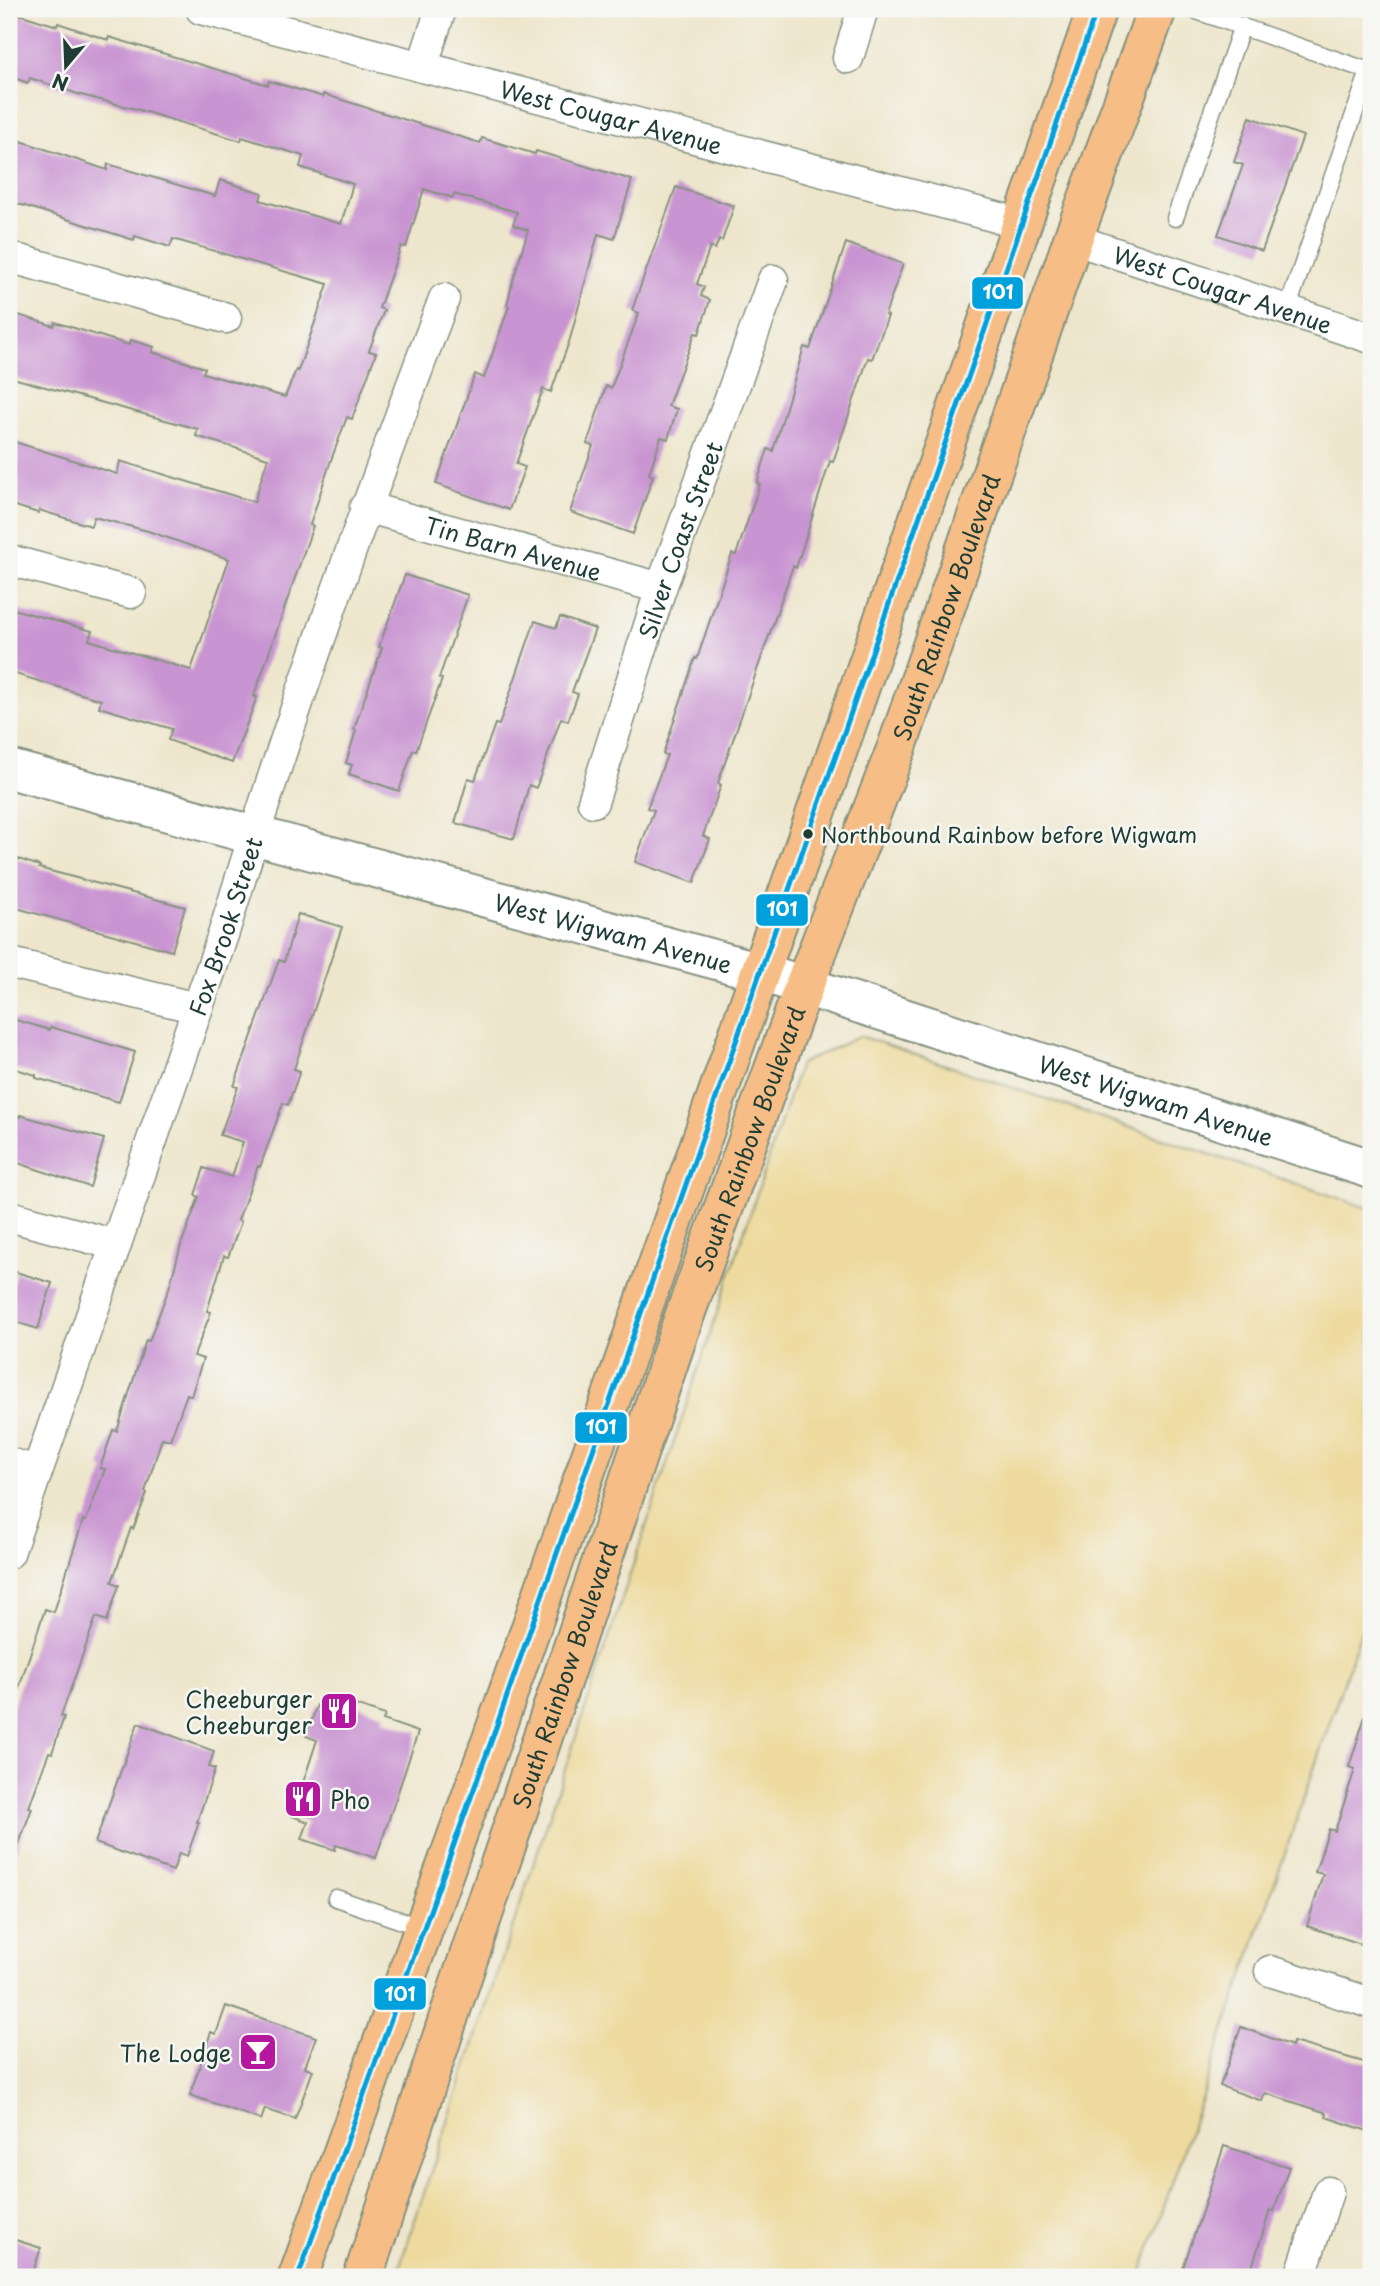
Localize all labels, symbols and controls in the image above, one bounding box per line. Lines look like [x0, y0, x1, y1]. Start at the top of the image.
north arrow [32, 32, 102, 102]
text: N [48, 67, 72, 99]
street label: West Cougar Avenue [496, 70, 726, 162]
street label: West Cougar Avenue [1109, 236, 1337, 341]
line badge: 101 [971, 276, 1024, 310]
text: 101 [982, 277, 1014, 305]
street label: Silver Coast Street [629, 436, 730, 643]
street label: South Rainbow Boulevard [883, 469, 1008, 745]
street label: Tin Barn Avenue [421, 507, 606, 588]
place label: Northbound Rainbow before Wigwam [821, 818, 1197, 850]
marker: Northbound Rainbow before Wigwam [801, 827, 815, 841]
street label: Fox Brook Street [179, 832, 270, 1020]
street label: West Wigwam Avenue [491, 883, 736, 981]
line badge: 101 [755, 893, 809, 927]
text: 101 [766, 894, 798, 922]
street label: South Rainbow Boulevard [685, 1001, 813, 1276]
street label: West Wigwam Avenue [1034, 1045, 1278, 1154]
line badge: 101 [574, 1411, 628, 1444]
text: 101 [585, 1412, 617, 1440]
street label: South Rainbow Boulevard [503, 1536, 625, 1813]
place label: Cheeburger Cheeburger [185, 1681, 312, 1742]
restaurant icon: Cheeburger Cheeburger [318, 1690, 360, 1732]
restaurant icon: Pho [282, 1778, 324, 1820]
place label: Pho [330, 1782, 370, 1817]
line badge: 101 [373, 1977, 427, 2011]
text: 101 [384, 1979, 416, 2007]
bar icon: The Lodge [237, 2031, 279, 2073]
place label: The Lodge [120, 2035, 231, 2070]

